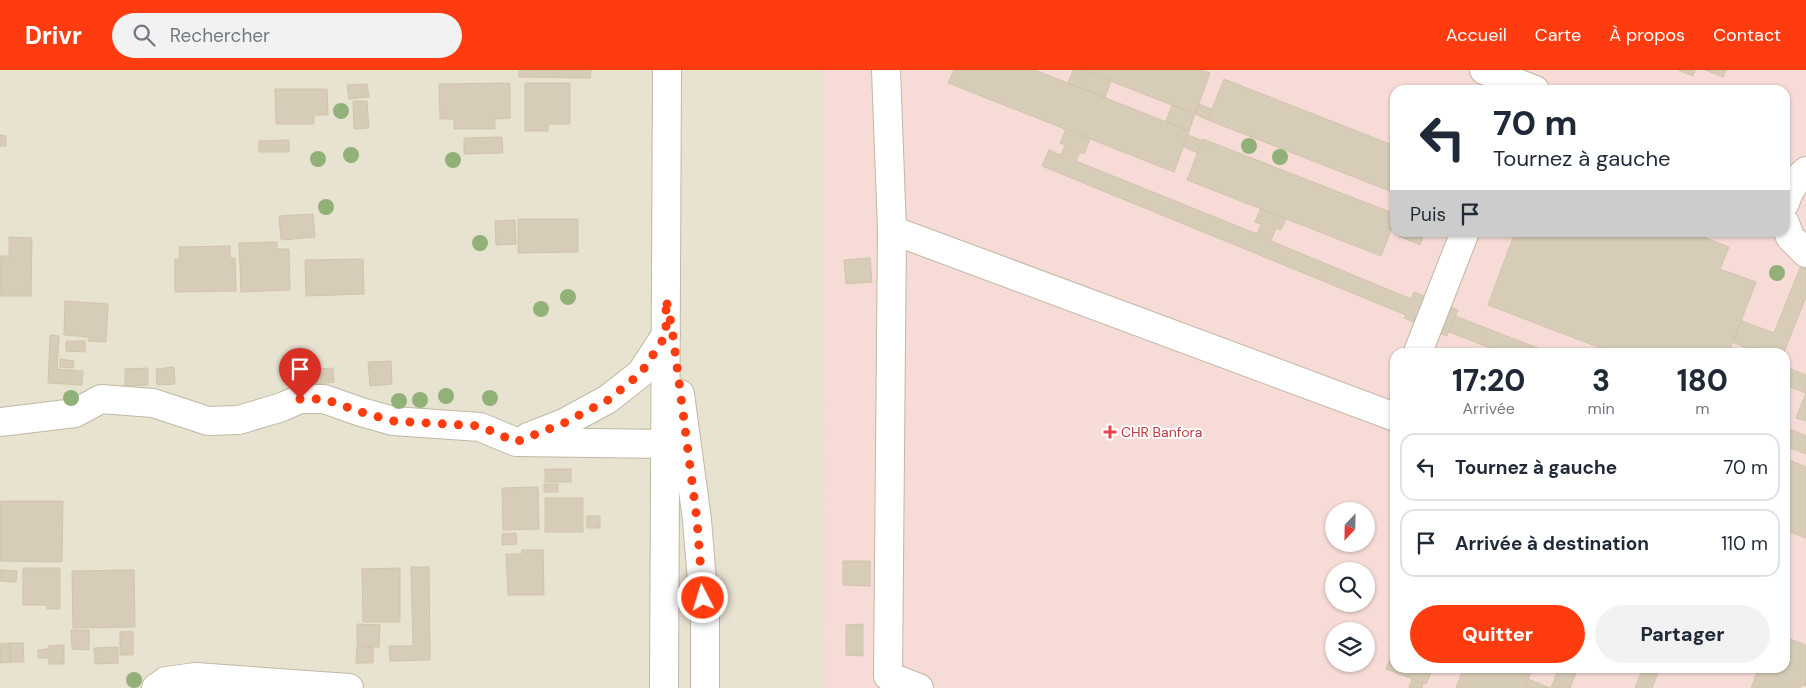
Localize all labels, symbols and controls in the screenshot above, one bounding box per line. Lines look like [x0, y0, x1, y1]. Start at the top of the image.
search box [112, 13, 462, 58]
text: Drivr [25, 20, 82, 51]
icon: search [130, 21, 158, 49]
text: Rechercher [170, 23, 270, 48]
text: Accueil [1446, 23, 1507, 47]
text: Carte [1535, 23, 1581, 47]
text: À propos [1609, 23, 1685, 47]
text: Contact [1713, 23, 1781, 47]
text: 70 m [1493, 100, 1577, 146]
icon: left [1410, 105, 1475, 170]
text: Tournez à gauche [1493, 144, 1671, 173]
icon: arrive [1456, 200, 1484, 228]
text: Puis [1410, 202, 1446, 227]
pin [279, 348, 321, 399]
icon: arrive [286, 355, 314, 383]
text: 17:20 [1452, 361, 1525, 400]
text: 3 [1592, 361, 1610, 400]
text: 180 [1677, 361, 1728, 400]
text: Arrivée [1462, 398, 1515, 419]
text: min [1587, 398, 1615, 419]
text: m [1695, 398, 1709, 419]
place label: CHR Banfora [1121, 423, 1202, 441]
marker: CHR Banfora [1103, 425, 1117, 439]
icon: left [1412, 453, 1440, 481]
text: Tournez à gauche [1455, 455, 1617, 480]
text: 70 m [1723, 455, 1768, 480]
north arrow [1325, 502, 1375, 552]
map controls [1325, 502, 1375, 672]
icon: arrive [1412, 529, 1440, 557]
text: Arrivée à destination [1455, 531, 1649, 556]
text: 110 m [1721, 531, 1768, 556]
button: search [1325, 562, 1375, 612]
position arrow [676, 571, 728, 623]
button: Quitter [1410, 605, 1585, 663]
button: Partager [1595, 605, 1770, 663]
button: layers [1325, 622, 1375, 672]

